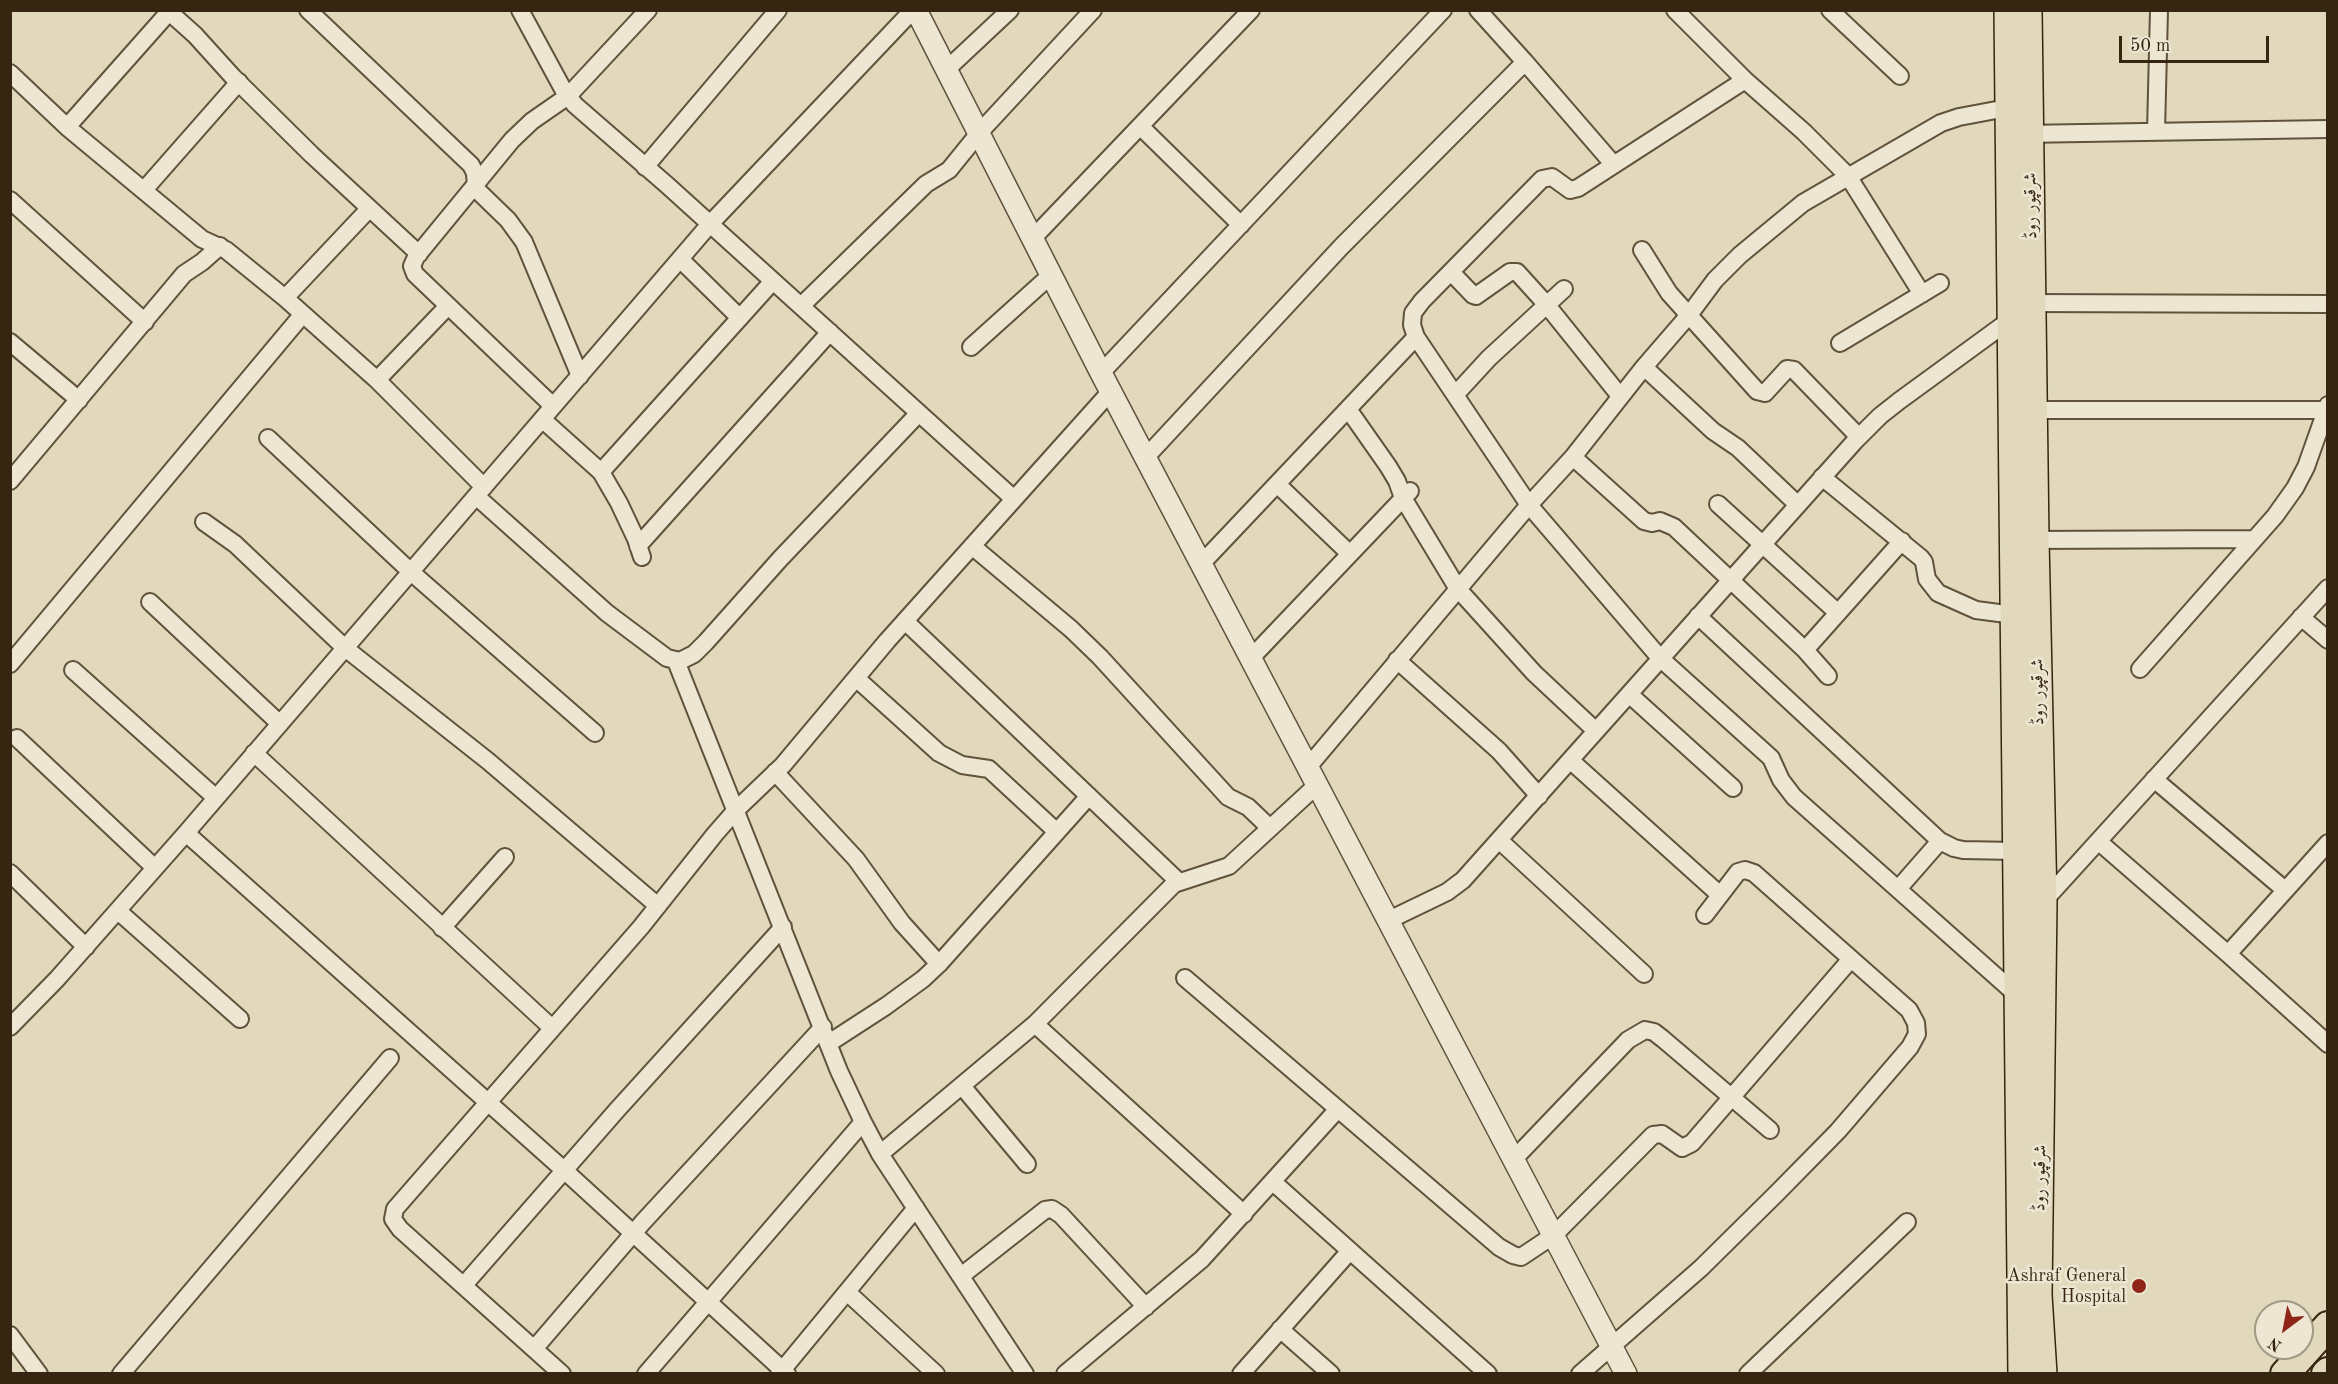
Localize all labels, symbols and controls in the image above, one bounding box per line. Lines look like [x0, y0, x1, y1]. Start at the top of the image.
scale bar [2122, 24, 2272, 62]
text: 50 m [2130, 37, 2170, 55]
street label: شرقپور روڈ [2020, 172, 2042, 240]
street label: شرقپور روڈ [2027, 658, 2049, 726]
street label: شرقپور روڈ [2029, 1144, 2051, 1212]
place label: Ashraf General Hospital [2007, 1265, 2126, 1308]
marker: Ashraf General Hospital [2130, 1277, 2148, 1295]
north arrow [2254, 1300, 2314, 1360]
text: N [2266, 1334, 2285, 1354]

